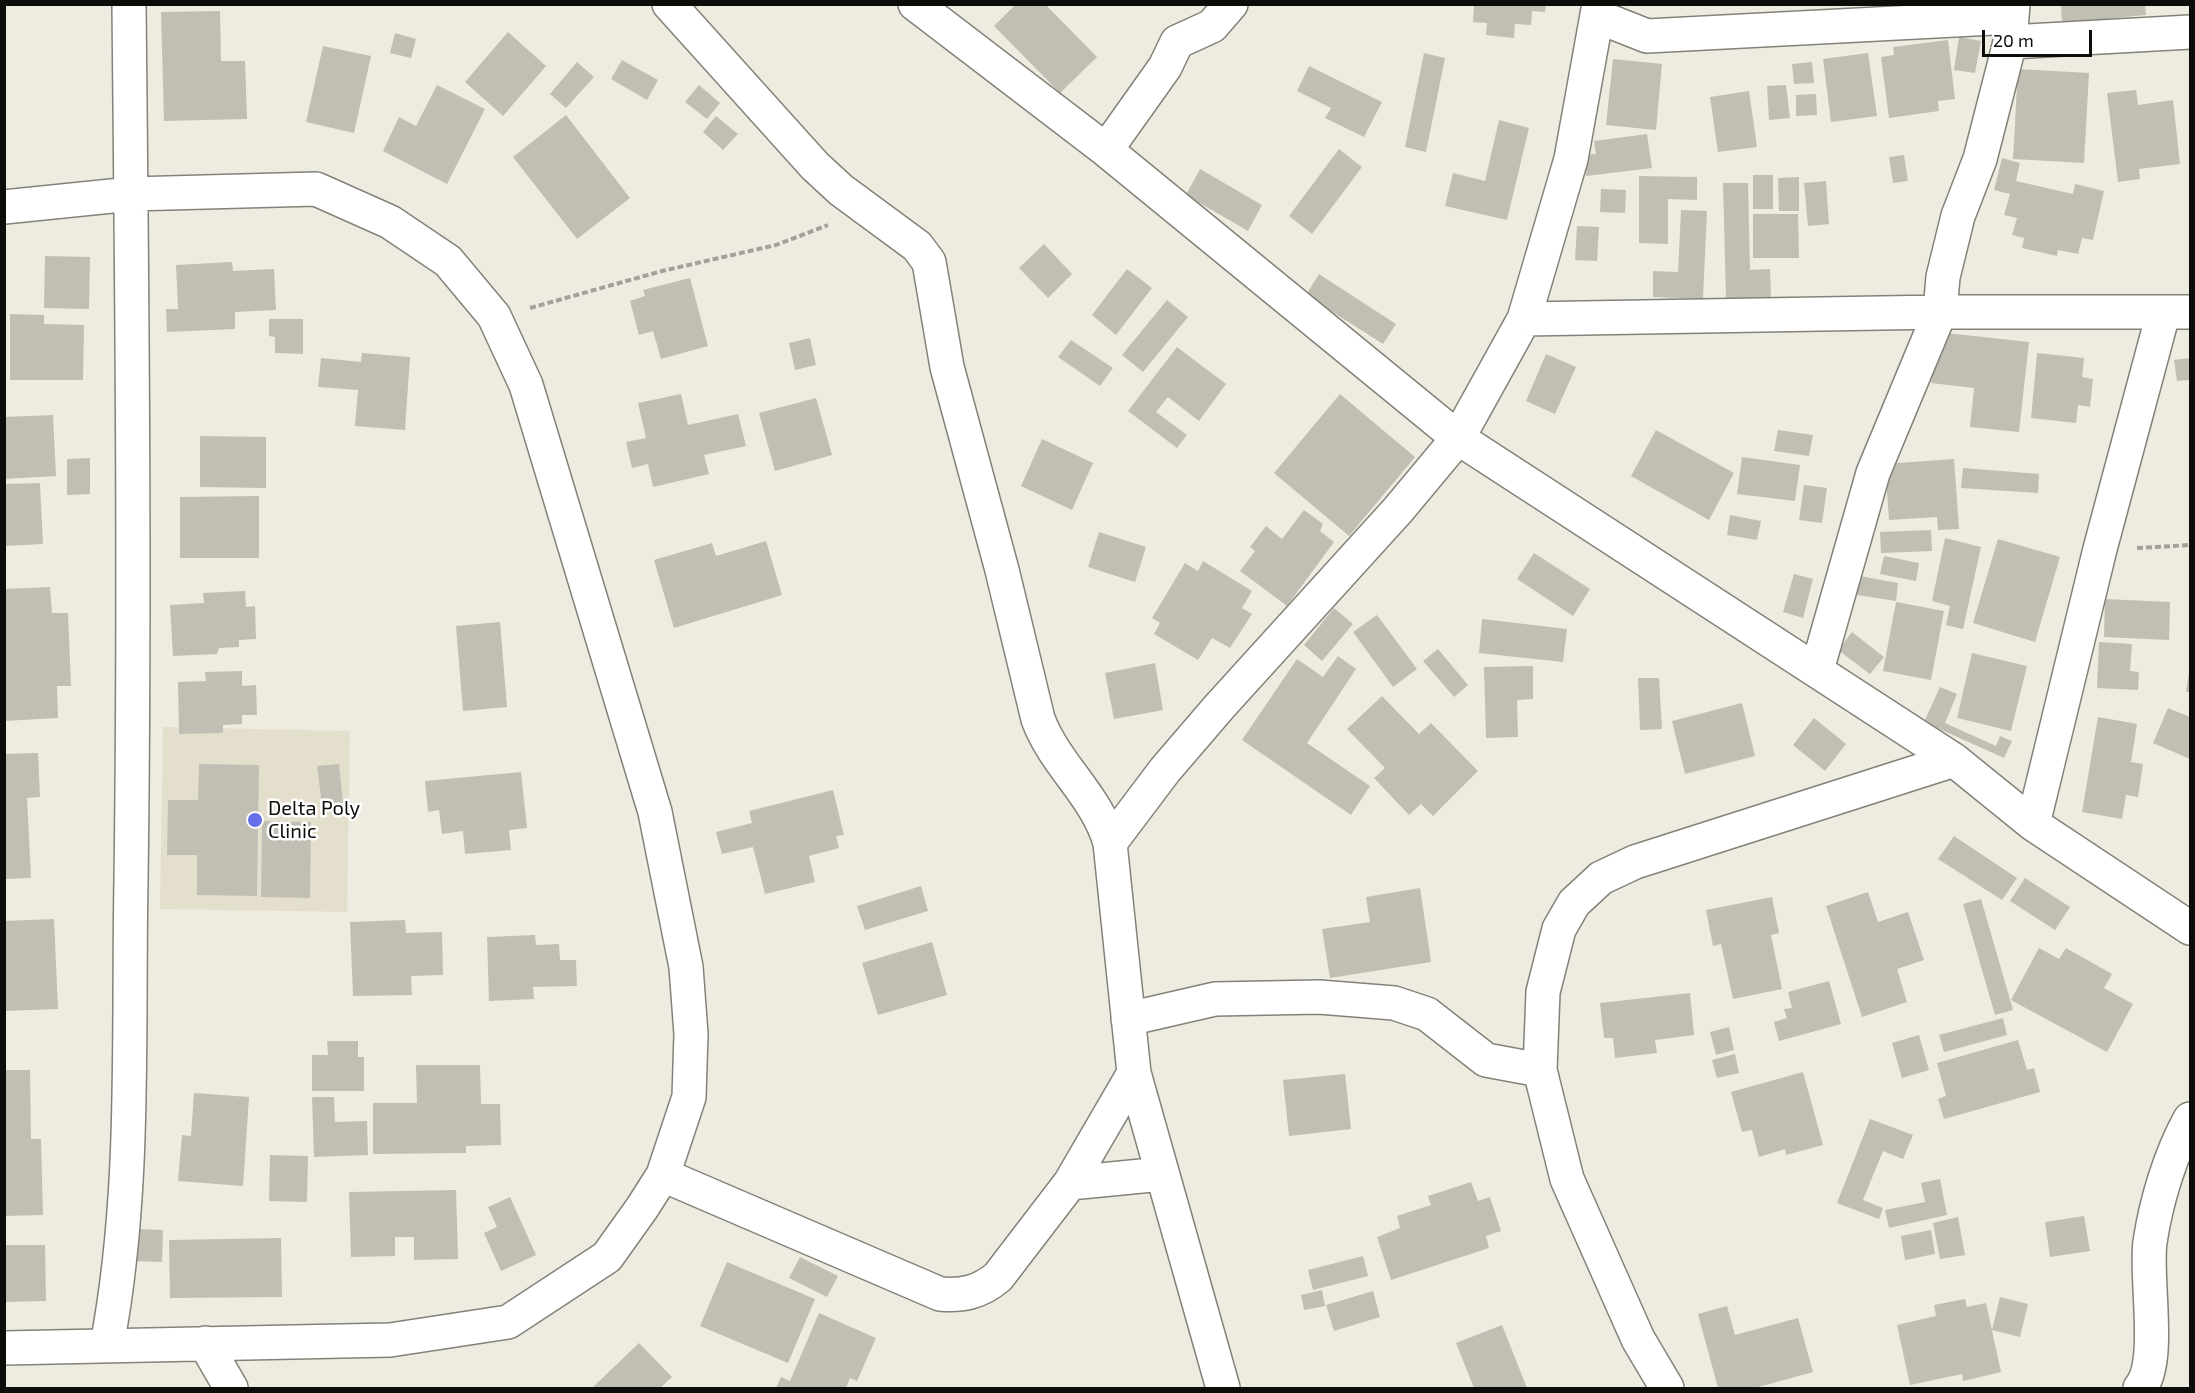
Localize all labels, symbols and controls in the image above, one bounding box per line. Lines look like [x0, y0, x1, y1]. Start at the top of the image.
scale bar [1985, 18, 2094, 56]
text: 20 m [1993, 29, 2034, 51]
place label: Delta Poly Clinic [268, 796, 360, 843]
marker: Delta Poly Clinic [246, 811, 264, 829]

